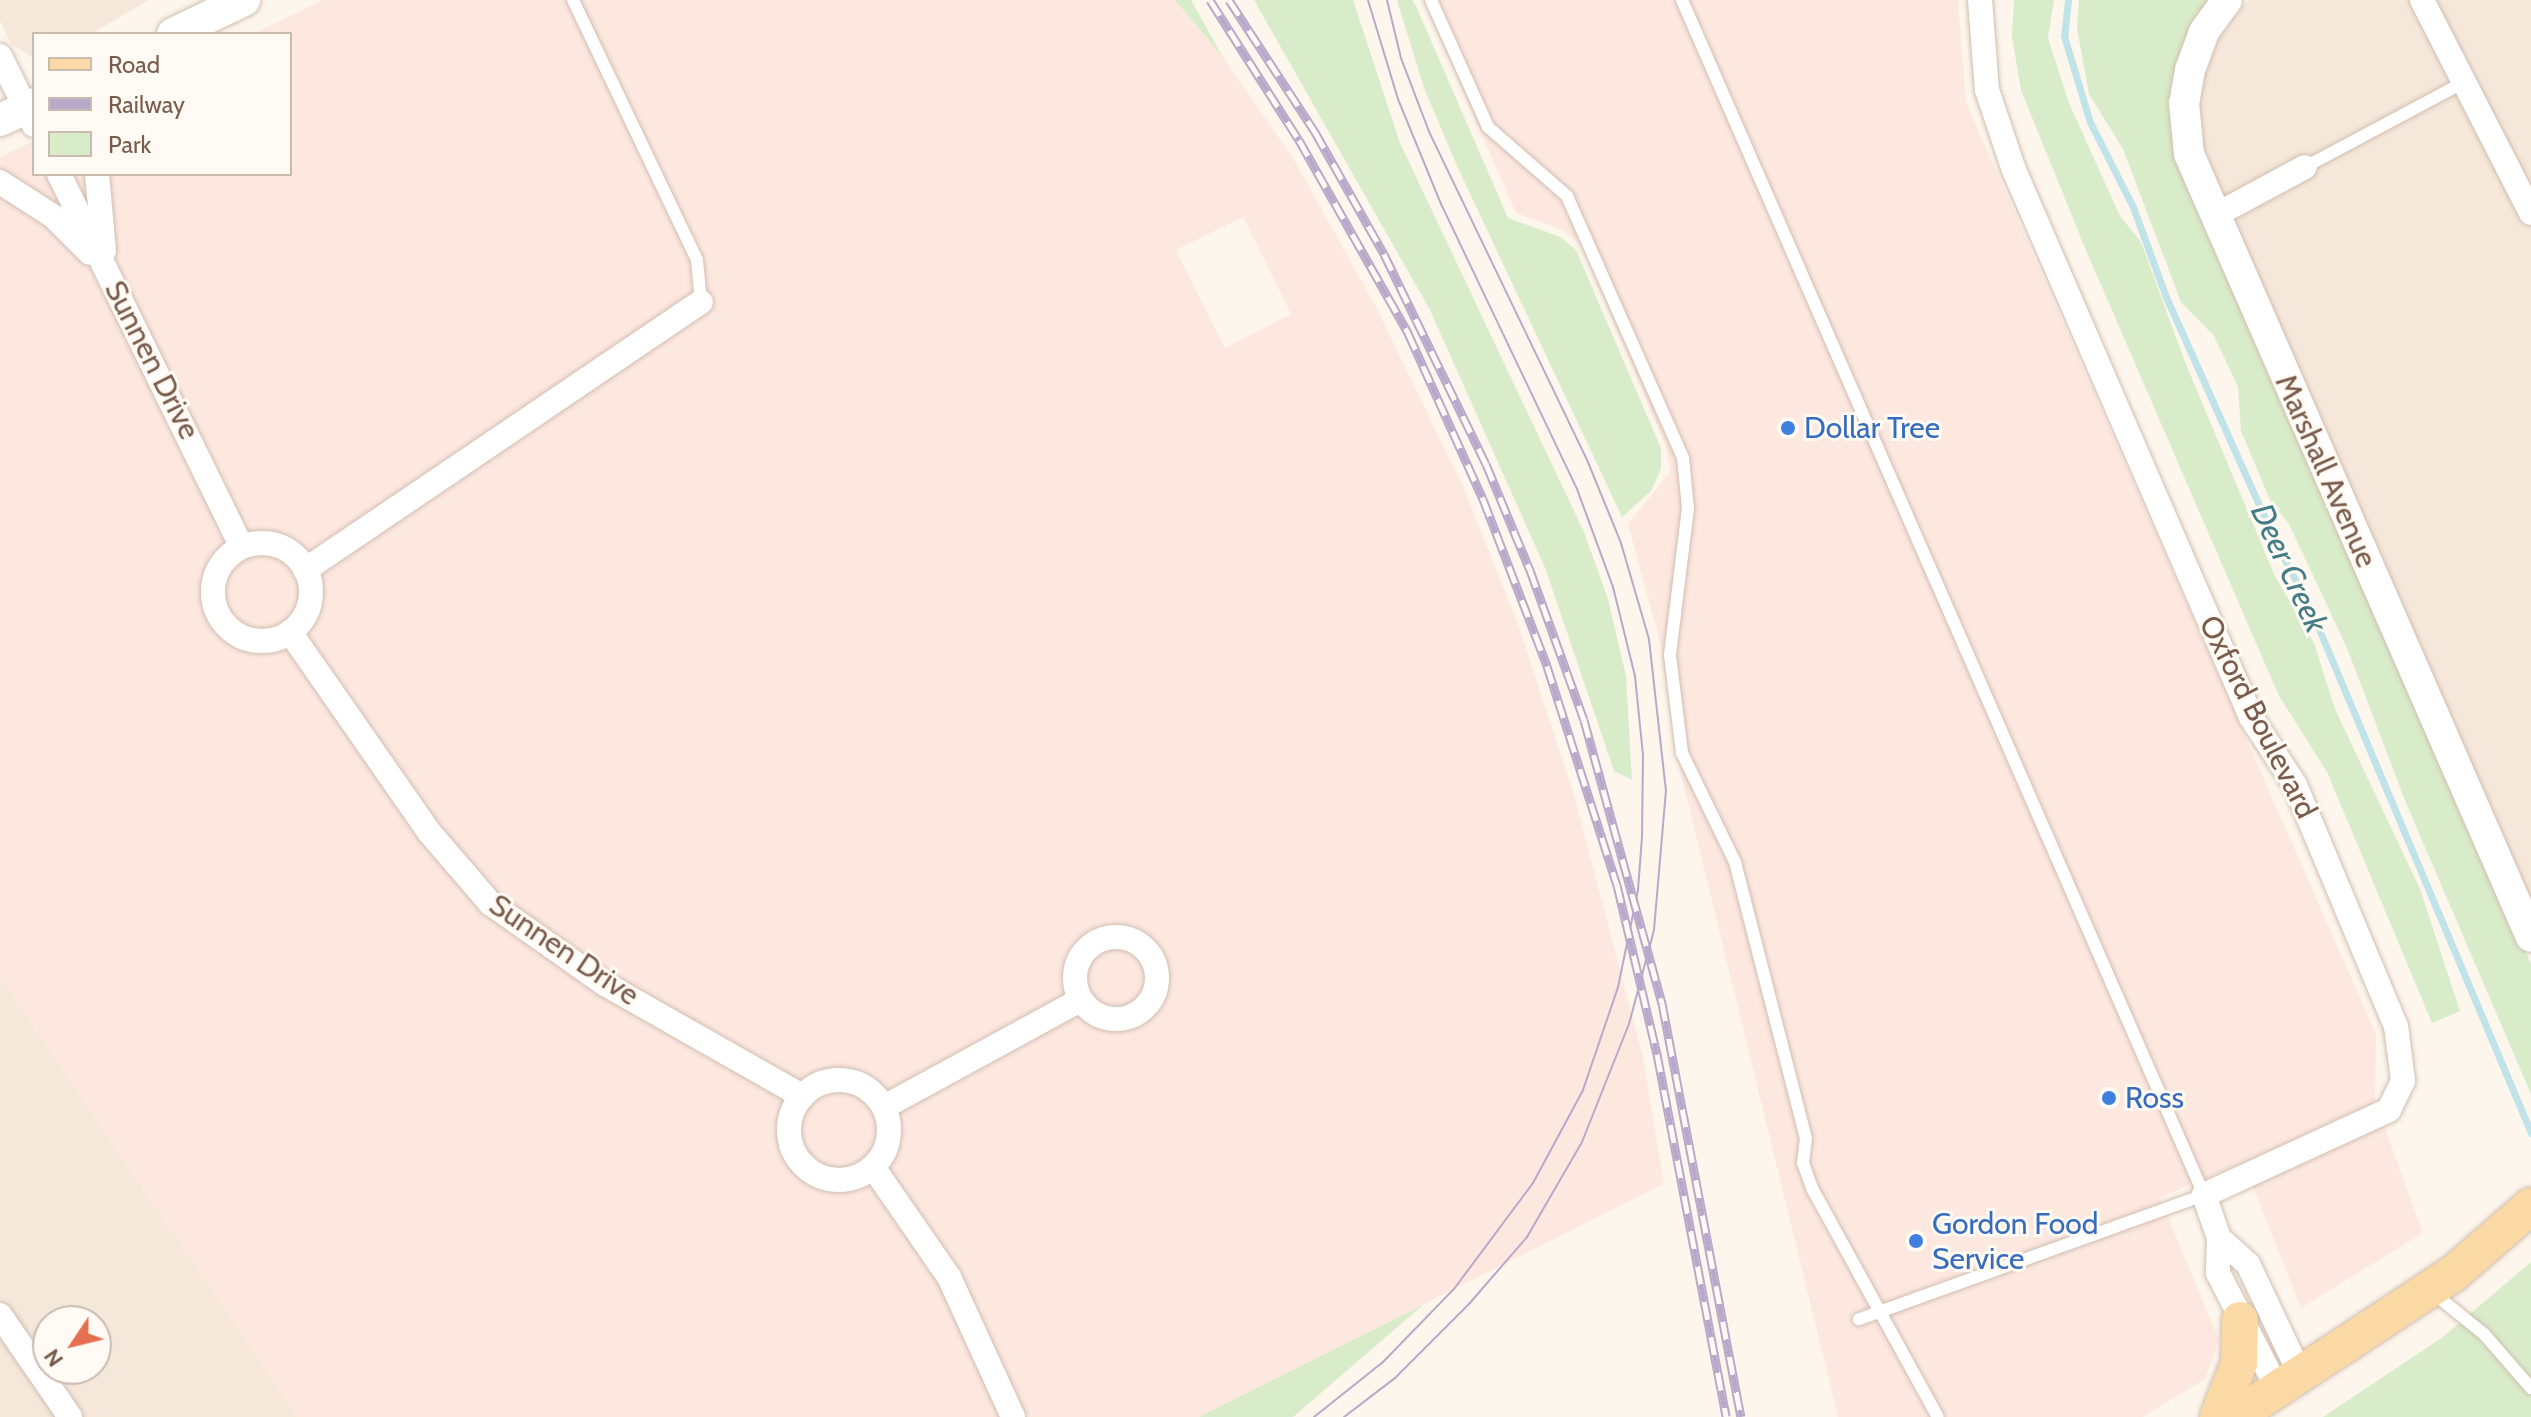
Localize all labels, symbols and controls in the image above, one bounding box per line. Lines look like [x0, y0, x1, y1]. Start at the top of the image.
legend [32, 32, 292, 176]
text: Road [108, 50, 160, 79]
text: Railway [108, 90, 185, 119]
text: Park [108, 130, 151, 159]
street label: Sunnen Drive [97, 275, 207, 445]
street label: Marshall Avenue [2267, 369, 2385, 573]
place label: Dollar Tree [1804, 410, 1940, 446]
marker: Dollar Tree [1779, 419, 1797, 437]
water label: Deer Creek [2242, 497, 2336, 639]
street label: Oxford Boulevard [2191, 610, 2325, 824]
street label: Sunnen Drive [482, 887, 646, 1013]
place label: Ross [2125, 1080, 2184, 1116]
marker: Ross [2100, 1089, 2118, 1107]
place label: Gordon Food Service [1932, 1206, 2098, 1276]
marker: Gordon Food Service [1907, 1232, 1925, 1250]
north arrow [32, 1305, 112, 1385]
text: N [38, 1344, 69, 1372]

